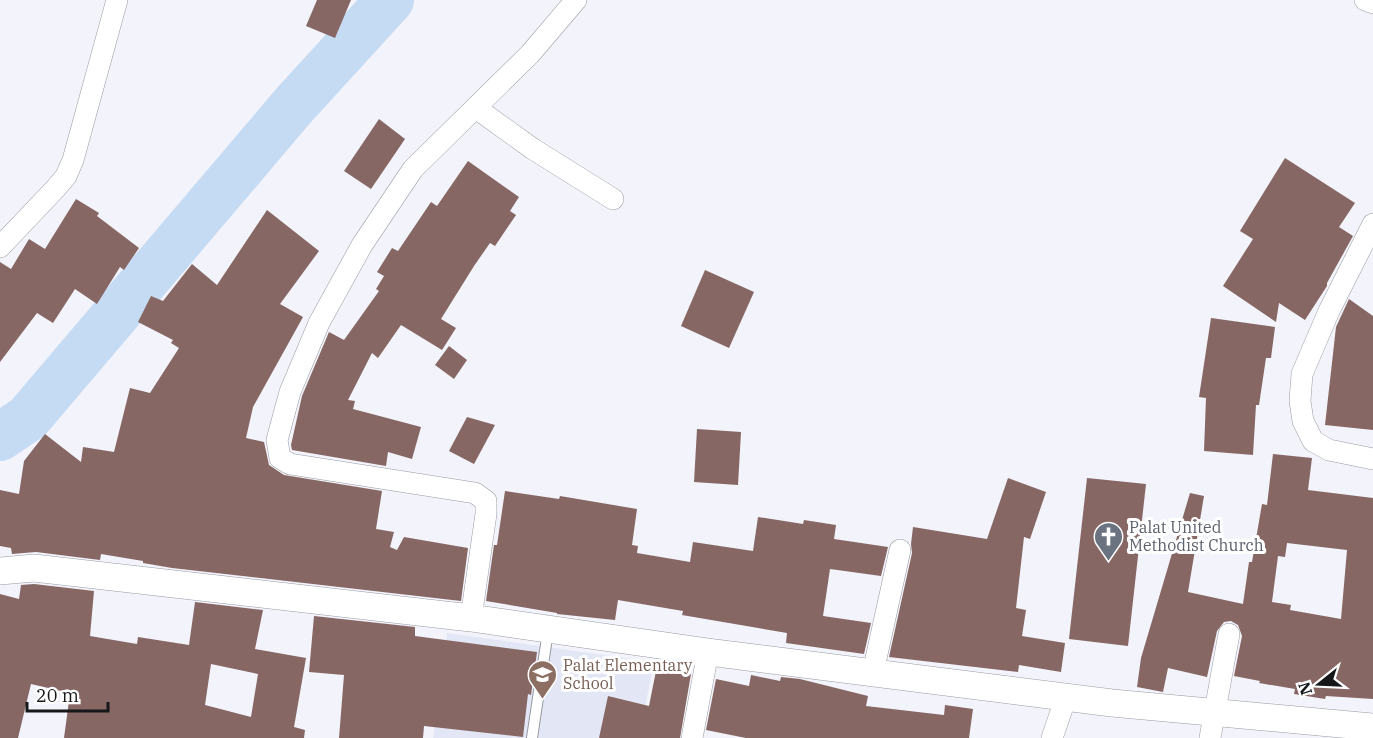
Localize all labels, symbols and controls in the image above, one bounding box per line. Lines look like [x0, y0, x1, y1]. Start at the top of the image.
place label: Palat United Methodist Church [1129, 517, 1264, 555]
church icon: Palat United Methodist Church [1092, 520, 1124, 562]
north arrow [1289, 654, 1349, 714]
place label: Palat Elementary School [563, 655, 693, 693]
school or university icon: Palat Elementary School [526, 658, 558, 700]
scale bar [27, 675, 108, 713]
text: N [1293, 680, 1316, 698]
text: 20 m [36, 684, 79, 707]

